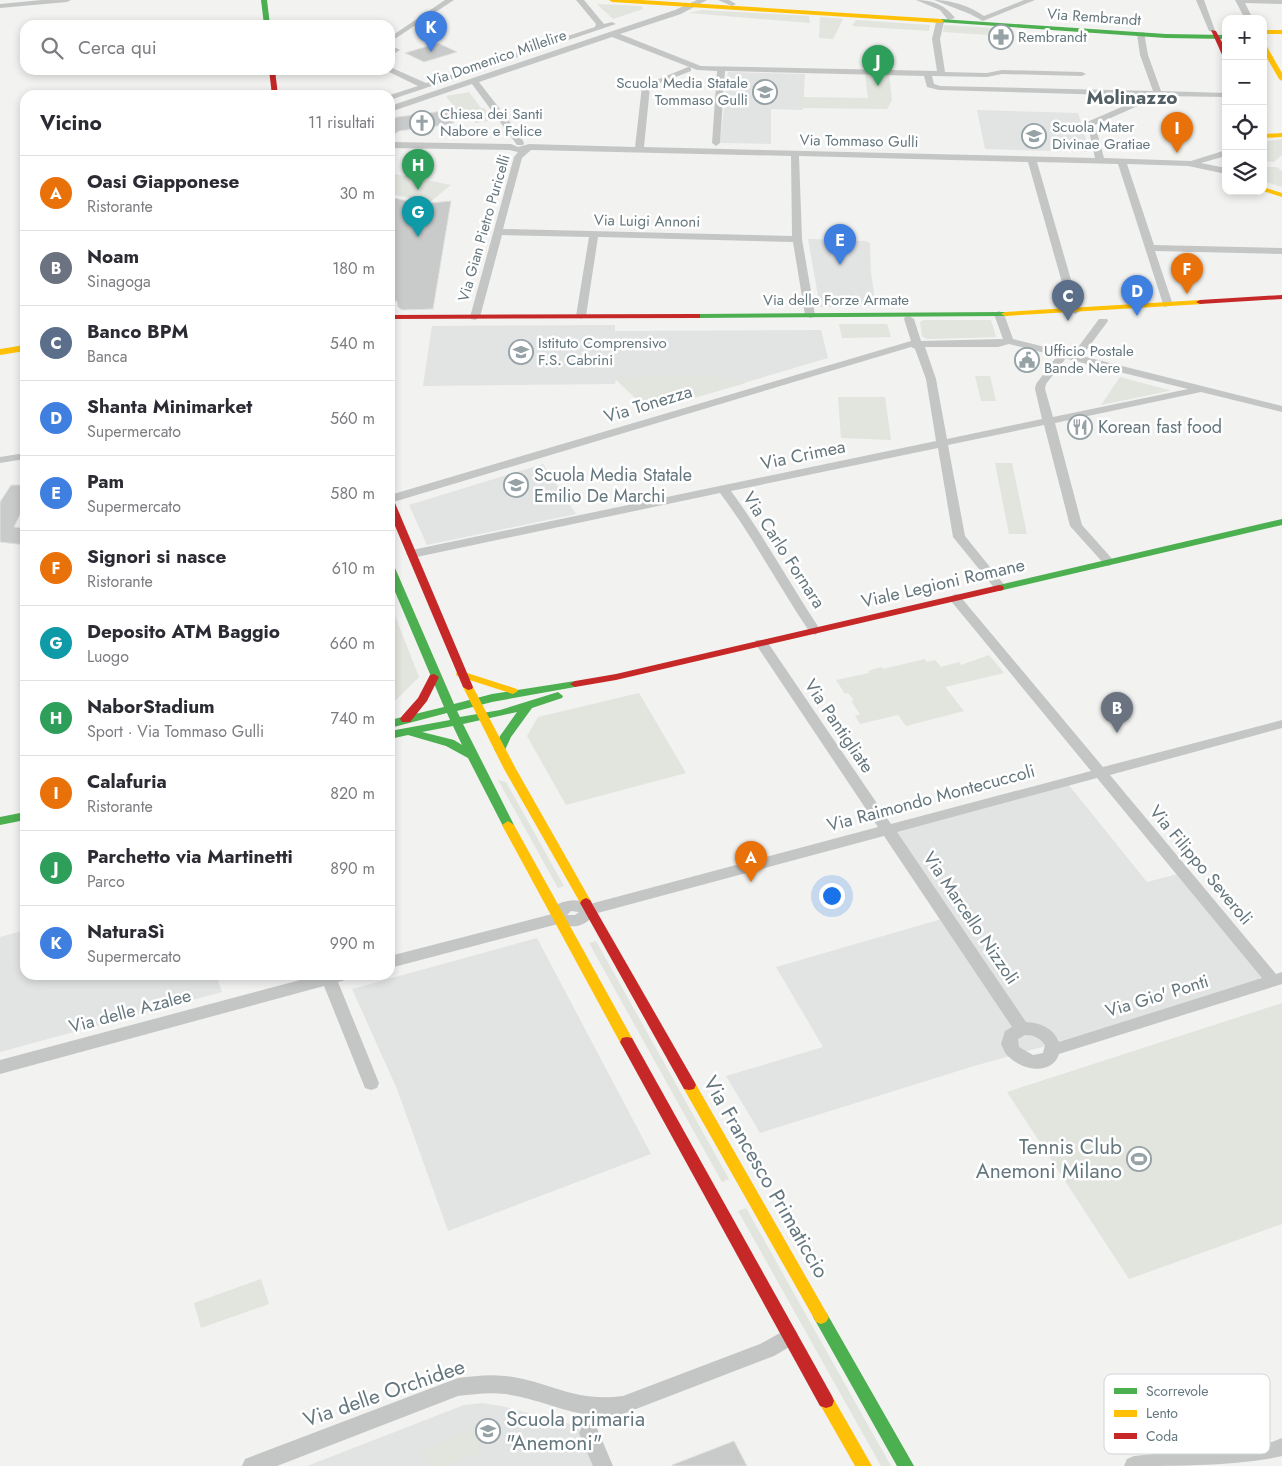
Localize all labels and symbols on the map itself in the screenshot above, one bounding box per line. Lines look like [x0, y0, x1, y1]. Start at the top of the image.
street label: Via Rembrandt [1046, 3, 1142, 31]
pin: K [415, 11, 447, 52]
street label: Via Domenico Millelire [425, 24, 570, 92]
pharmacy icon: Rembrandt [988, 24, 1014, 50]
place label: Rembrandt [1018, 26, 1087, 48]
pin: J [862, 45, 894, 86]
place label: Scuola Media Statale Tommaso Gulli [616, 72, 748, 111]
school or university icon: Scuola Media Statale Tommaso Gulli [752, 79, 778, 105]
district label: Molinazzo [1086, 84, 1178, 111]
place label: Chiesa dei Santi Nabore e Felice [440, 103, 543, 142]
church icon: Chiesa dei Santi Nabore e Felice [409, 110, 435, 136]
pin: I [1161, 112, 1193, 153]
place label: Scuola Mater Divinae Gratiae [1052, 116, 1151, 155]
school or university icon: Scuola Mater Divinae Gratiae [1021, 123, 1047, 149]
street label: Via Tommaso Gulli [799, 129, 919, 153]
pin: H [402, 149, 434, 190]
street label: Via Gian Pietro Puricelli [452, 152, 516, 304]
pin: G [402, 196, 434, 237]
street label: Via Luigi Annoni [594, 209, 700, 233]
pin: E [824, 224, 856, 265]
pin: F [1171, 253, 1203, 294]
pin: D [1121, 275, 1153, 316]
pin: C [1052, 280, 1084, 321]
street label: Via delle Forze Armate [763, 289, 909, 311]
place label: Istituto Comprensivo F.S. Cabrini [538, 332, 667, 371]
school or university icon: Istituto Comprensivo F.S. Cabrini [508, 339, 534, 365]
place label: Ufficio Postale Bande Nere [1044, 340, 1134, 379]
public building icon: Ufficio Postale Bande Nere [1014, 347, 1040, 373]
street label: Via Tonezza [601, 378, 695, 430]
restaurant icon: Korean fast food [1067, 414, 1093, 440]
place label: Korean fast food [1098, 414, 1222, 440]
street label: Via Crimea [758, 433, 848, 477]
place label: Scuola Media Statale Emilio De Marchi [534, 462, 692, 509]
school or university icon: Scuola Media Statale Emilio De Marchi [503, 472, 529, 498]
street label: Via Carlo Fornara [736, 486, 832, 614]
street label: Viale Legioni Romane [859, 552, 1027, 614]
street label: Via Pantigliate [798, 674, 880, 778]
pin: B [1101, 692, 1133, 733]
street label: Via Raimondo Montecuccoli [824, 758, 1038, 838]
street label: Via Filippo Severoli [1143, 799, 1259, 931]
pin: A [735, 841, 767, 882]
street label: Via Marcello Nizzoli [917, 846, 1025, 990]
your location [819, 883, 845, 909]
street label: Via Gio' Ponti [1102, 968, 1212, 1024]
street label: Via delle Azalee [66, 982, 194, 1040]
street label: Via Francesco Primaticcio [696, 1070, 836, 1284]
place label: Tennis Club Anemoni Milano [976, 1132, 1122, 1186]
sports icon: Tennis Club Anemoni Milano [1126, 1146, 1152, 1172]
street label: Via delle Orchidee [299, 1351, 469, 1435]
legend [1104, 1374, 1270, 1454]
text: Scorrevole [1146, 1381, 1208, 1401]
text: Lento [1146, 1403, 1178, 1423]
place label: Scuola primaria "Anemoni" [506, 1404, 645, 1458]
school or university icon: Scuola primaria "Anemoni" [475, 1418, 501, 1444]
text: Coda [1146, 1426, 1178, 1446]

